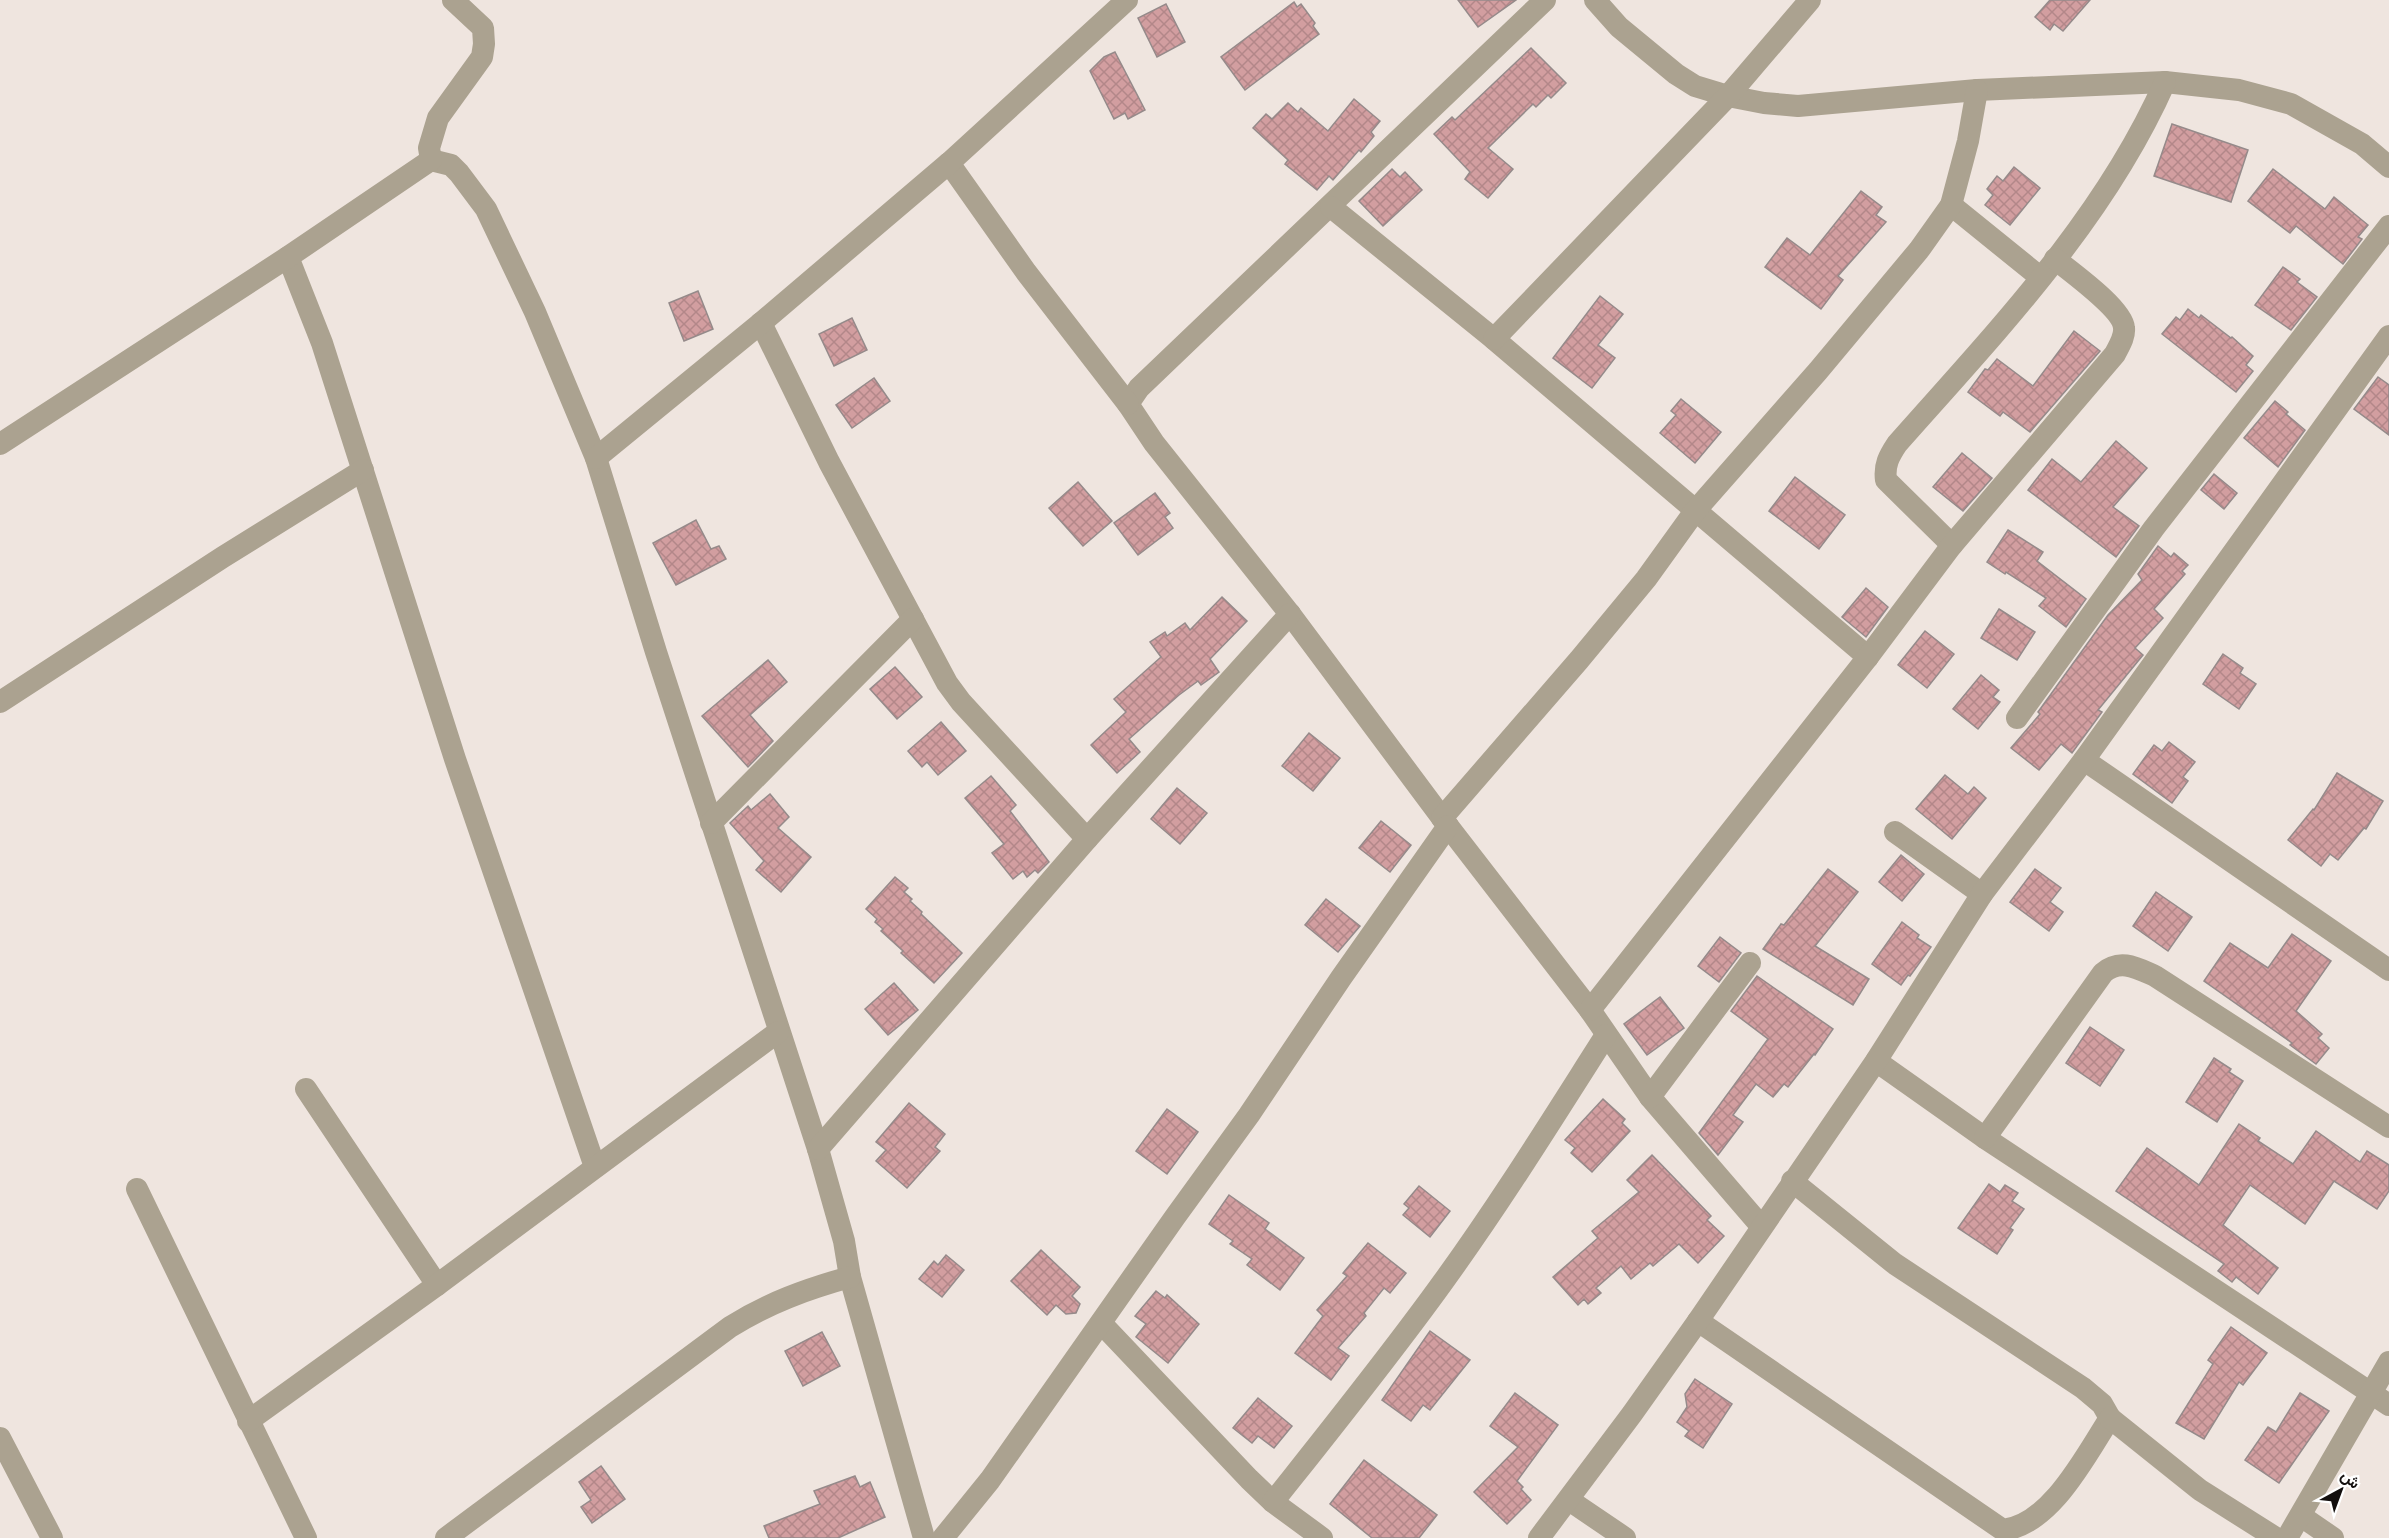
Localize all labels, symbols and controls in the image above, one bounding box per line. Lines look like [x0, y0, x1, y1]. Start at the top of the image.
north arrow [2311, 1460, 2371, 1520]
text: ش [2337, 1466, 2364, 1493]

